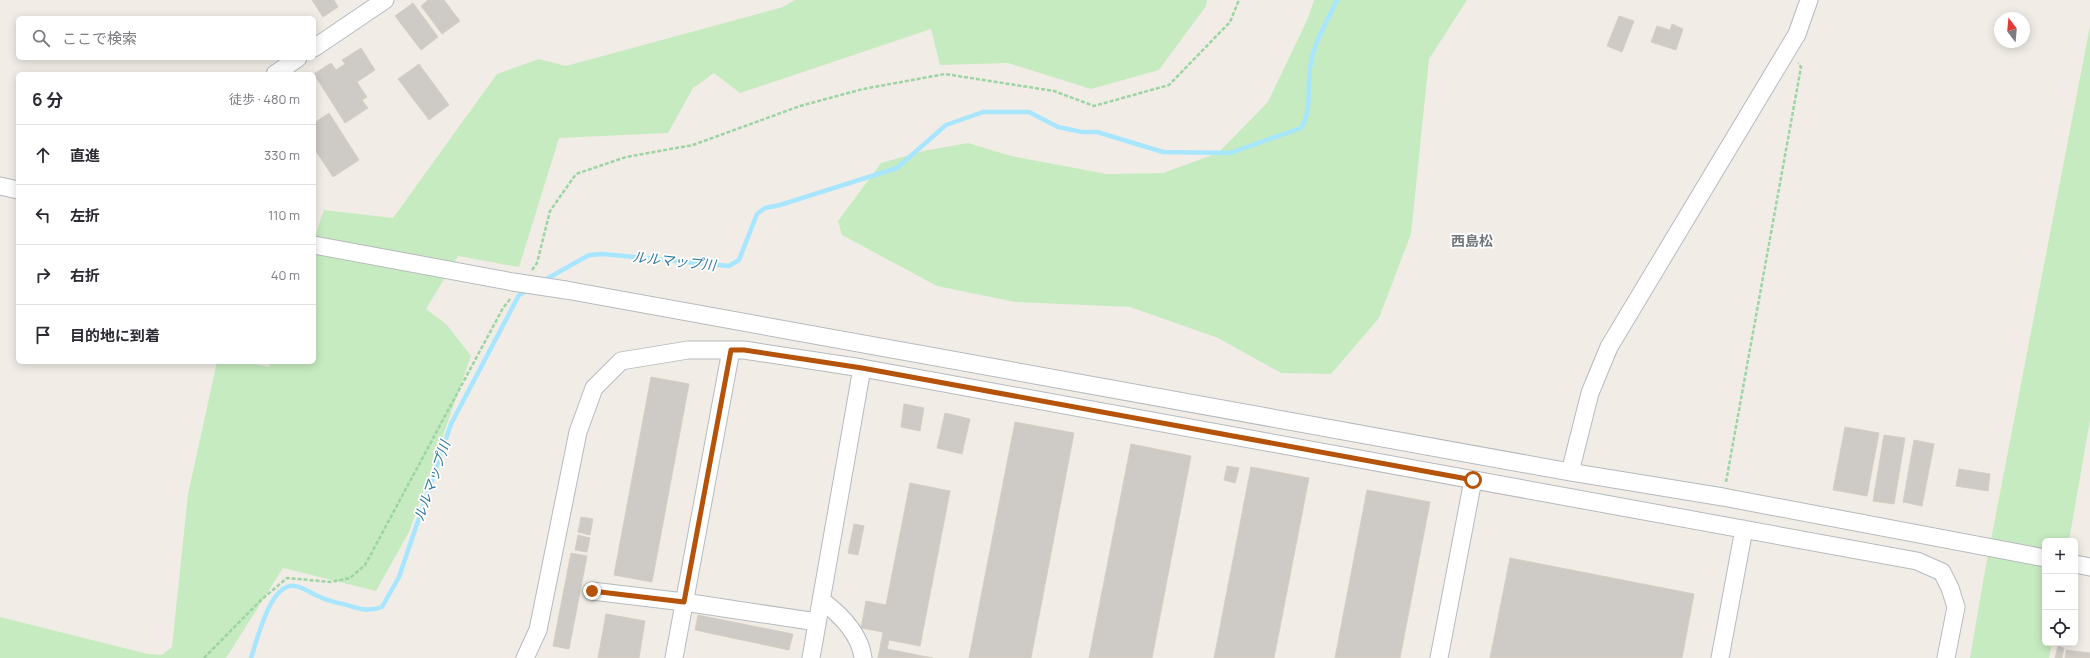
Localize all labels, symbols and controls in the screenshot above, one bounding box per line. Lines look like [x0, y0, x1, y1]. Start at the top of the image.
north arrow [1994, 12, 2030, 48]
search box [16, 16, 316, 60]
icon: search [30, 27, 52, 49]
text: ここで検索 [62, 28, 137, 49]
text: 6 分 [32, 88, 63, 111]
text: 徒歩 · 480 m [229, 90, 300, 108]
icon: ahead [32, 144, 54, 166]
text: 直進 [70, 145, 100, 166]
text: 330 m [264, 146, 300, 164]
icon: left [32, 204, 54, 226]
text: 左折 [70, 205, 100, 226]
text: 110 m [268, 206, 300, 224]
district label: 西島松 [1451, 231, 1493, 250]
water label: ルルマップ川 [631, 247, 719, 275]
icon: right [32, 264, 54, 286]
text: 右折 [70, 265, 100, 286]
text: 40 m [271, 266, 300, 284]
icon: arrive [32, 324, 54, 346]
text: 目的地に到着 [70, 325, 160, 346]
water label: ルルマップ川 [409, 436, 455, 524]
route start [1464, 471, 1482, 489]
map controls [2042, 538, 2078, 646]
button: + [2042, 538, 2078, 574]
button: − [2042, 574, 2078, 610]
route end [583, 582, 601, 600]
button: locate [2042, 610, 2078, 646]

